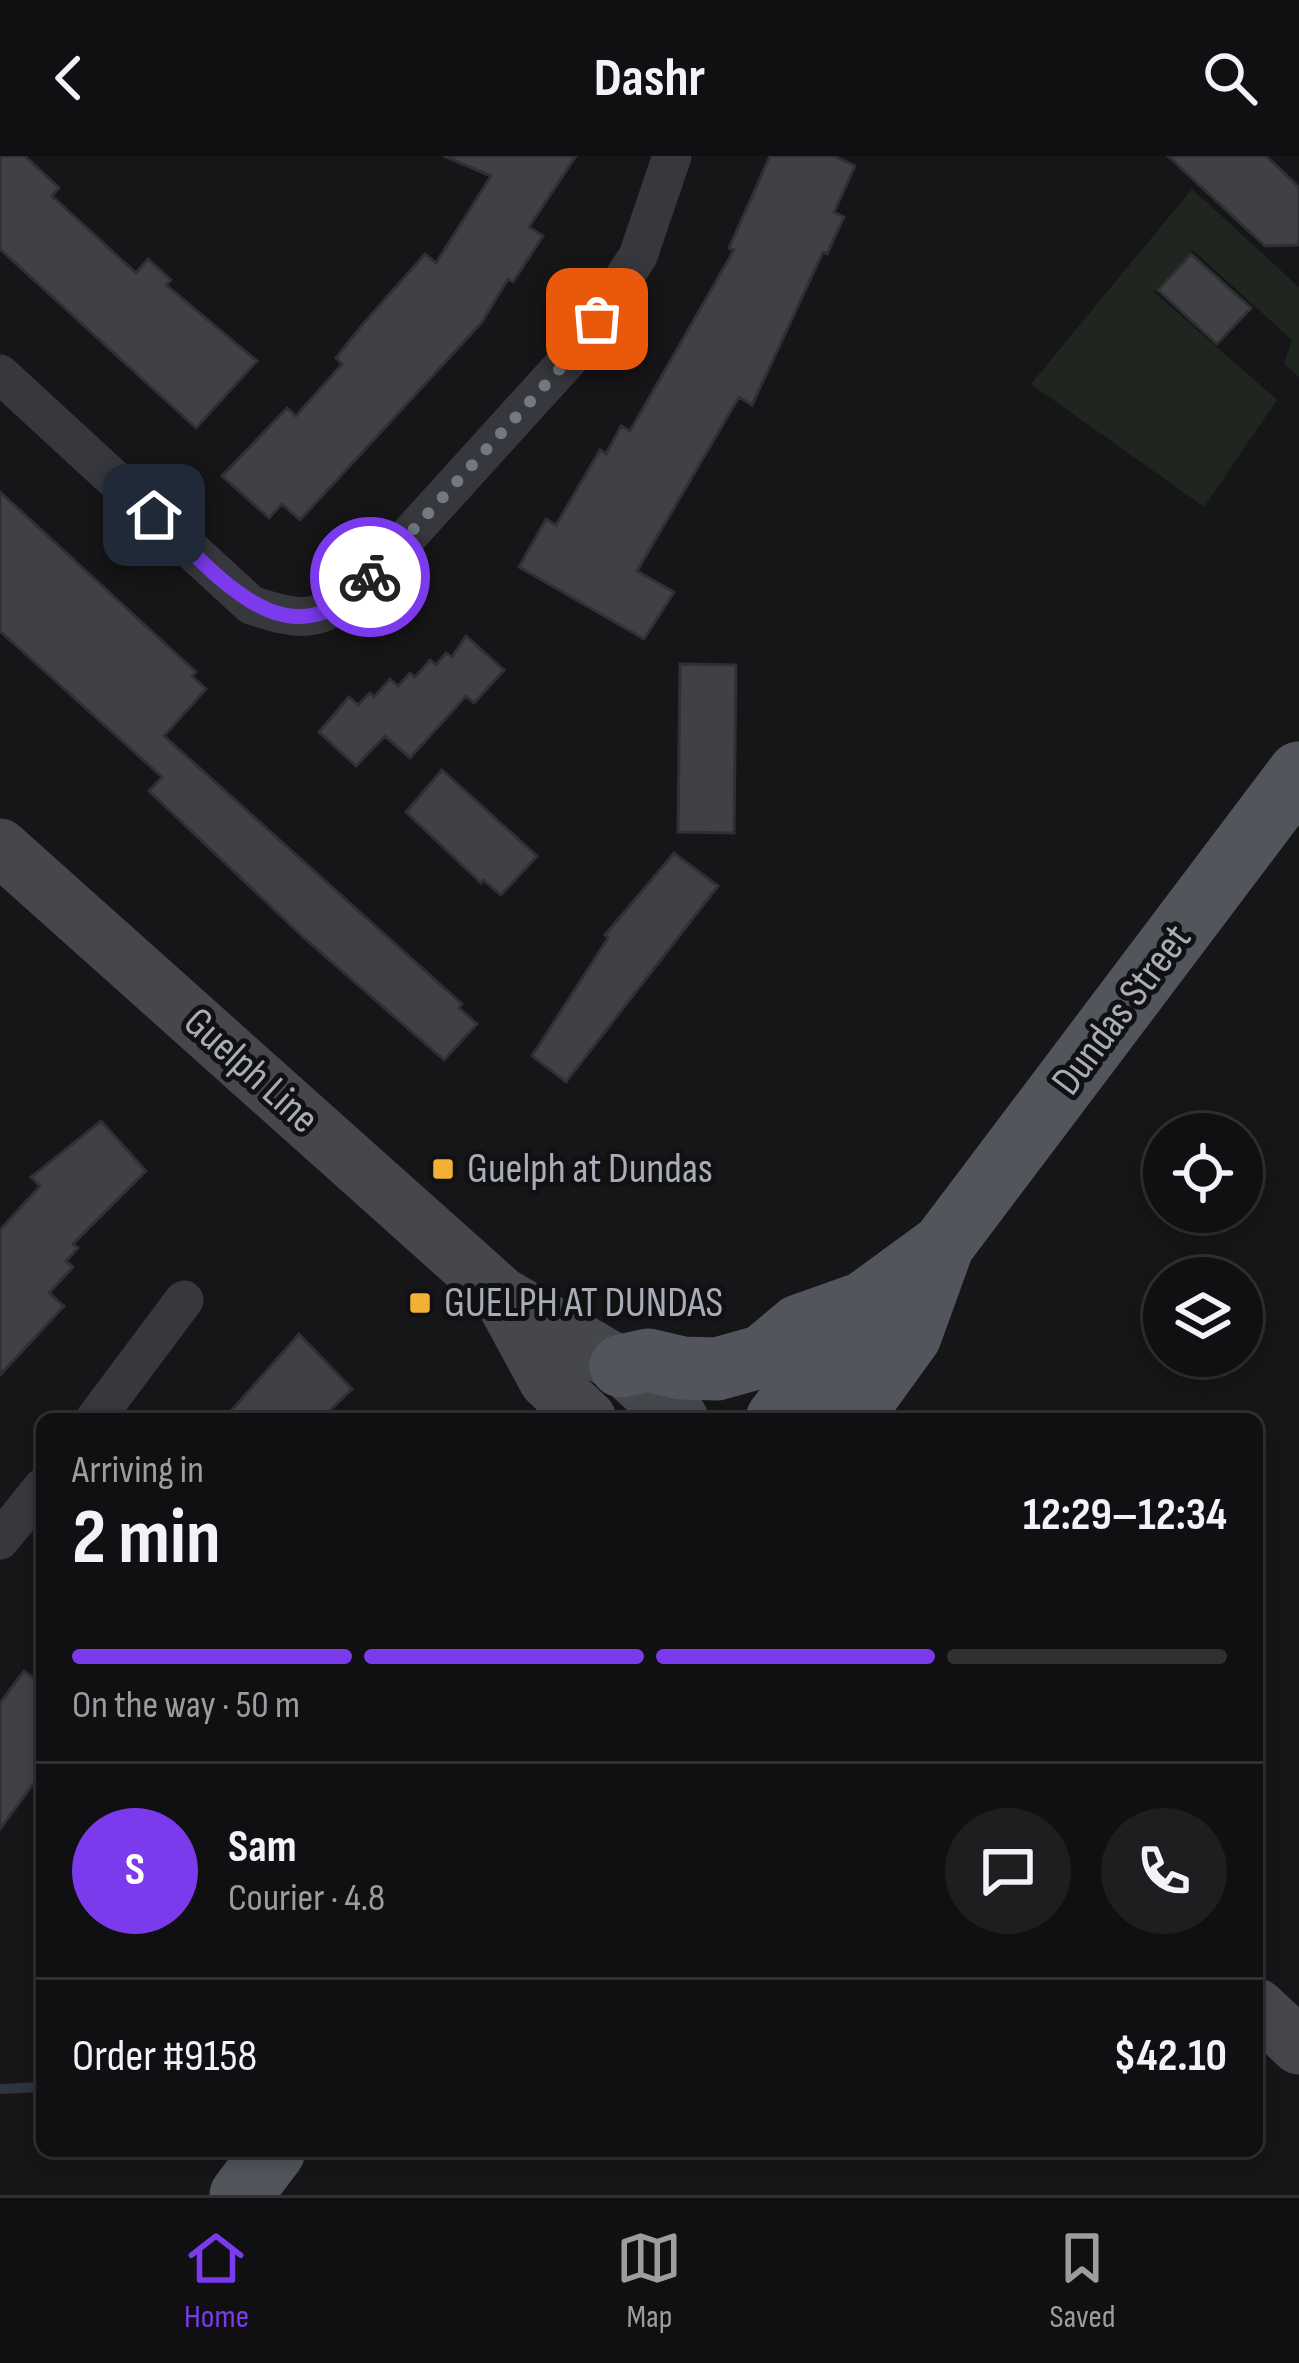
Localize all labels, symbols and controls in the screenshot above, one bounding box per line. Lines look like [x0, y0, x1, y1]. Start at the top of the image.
icon: back [36, 45, 102, 111]
icon: search [1197, 45, 1263, 111]
text: Dashr [594, 46, 705, 111]
pin [546, 268, 648, 370]
icon: bag [564, 286, 630, 352]
pin [103, 464, 205, 566]
icon: home [121, 482, 187, 548]
courier [310, 517, 430, 637]
icon: bike [337, 544, 403, 610]
street label: Dundas Street [1041, 915, 1203, 1105]
street label: Guelph Line [173, 997, 329, 1145]
map controls [1143, 1113, 1263, 1377]
button: locate [1143, 1113, 1263, 1233]
place label: Guelph at Dundas [467, 1144, 713, 1195]
marker: Guelph at Dundas [430, 1156, 456, 1182]
button: layers [1143, 1257, 1263, 1377]
place label: GUELPH AT DUNDAS [444, 1278, 723, 1329]
marker: GUELPH AT DUNDAS [407, 1290, 433, 1316]
text: Arriving in [72, 1447, 204, 1494]
text: 12:29–12:34 [1023, 1488, 1227, 1543]
text: 2 min [72, 1492, 221, 1585]
text: On the way · 50 m [72, 1682, 300, 1729]
button: chat [945, 1808, 1071, 1934]
button: phone [1101, 1808, 1227, 1934]
text: Sam [228, 1820, 297, 1875]
text: S [125, 1843, 145, 1898]
text: Courier · 4.8 [228, 1875, 385, 1922]
text: Order #9158 [72, 2029, 257, 2084]
text: $42.10 [1114, 2029, 1227, 2084]
tab: Home [183, 2225, 249, 2337]
tab: Map [616, 2225, 682, 2337]
tab: Saved [1049, 2225, 1116, 2337]

